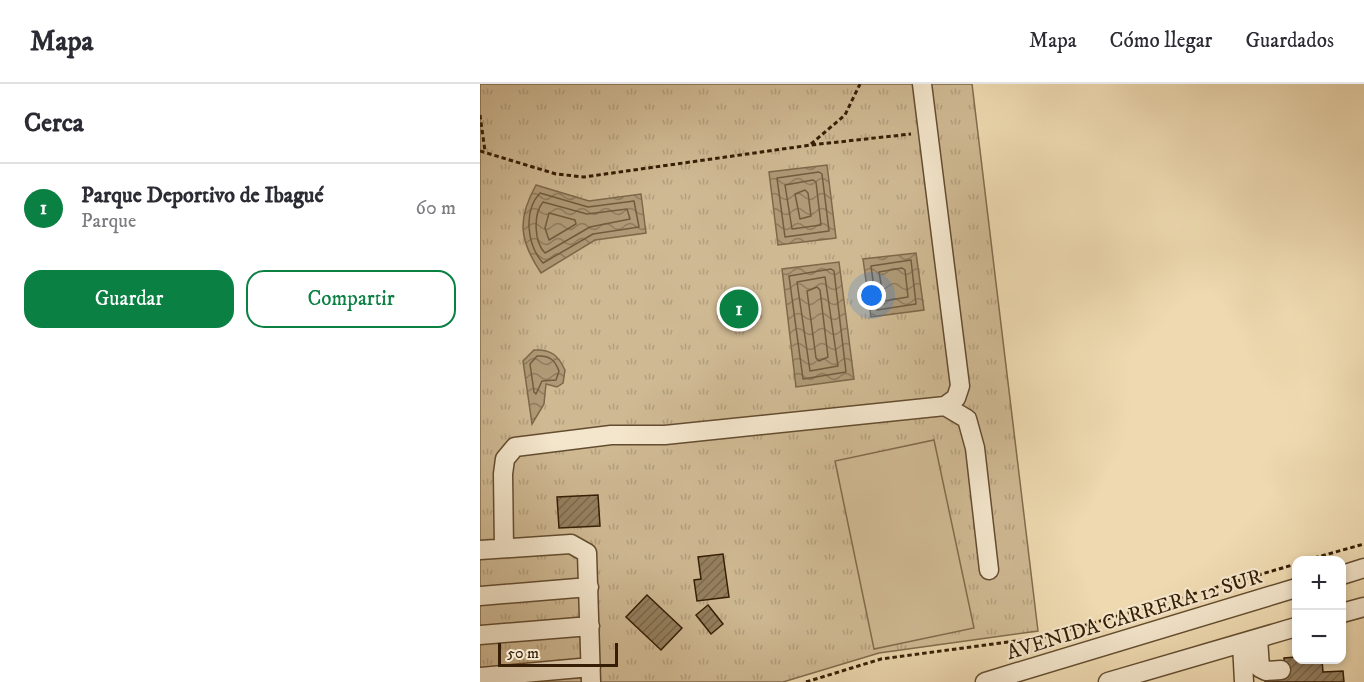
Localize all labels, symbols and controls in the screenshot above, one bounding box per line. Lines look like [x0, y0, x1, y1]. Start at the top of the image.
text: Mapa [30, 24, 93, 59]
text: Mapa [1029, 28, 1077, 54]
text: Cómo llegar [1110, 28, 1212, 54]
text: Guardados [1245, 28, 1334, 54]
text: Cerca [24, 107, 84, 140]
text: Parque Deportivo de Ibagué [81, 182, 324, 209]
text: 1 [40, 196, 47, 221]
text: 60 m [416, 196, 456, 221]
text: Parque [81, 209, 136, 234]
button: Guardar [24, 270, 234, 328]
button: Compartir [246, 270, 456, 328]
your location [857, 281, 886, 310]
pin: 1 [720, 286, 758, 332]
map controls [1292, 556, 1346, 664]
button: + [1292, 556, 1346, 610]
street label: AVENIDA CARRERA 12 SUR [1003, 564, 1265, 666]
button: − [1292, 610, 1346, 664]
scale bar [498, 640, 618, 668]
text: 50 m [507, 643, 539, 663]

